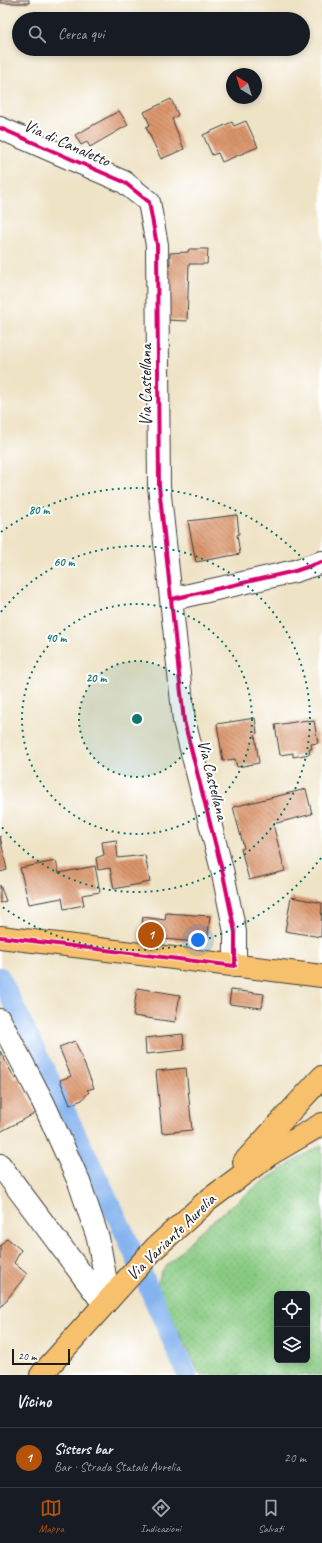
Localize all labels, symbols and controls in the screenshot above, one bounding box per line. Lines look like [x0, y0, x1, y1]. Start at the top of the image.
search box [12, 12, 310, 56]
icon: search [26, 23, 48, 45]
text: Cerca qui [58, 25, 104, 44]
north arrow [226, 68, 262, 104]
street label: Via di Canaletto [21, 115, 114, 172]
street label: Via Castellana [135, 342, 156, 426]
text: 80 m [29, 502, 50, 518]
text: 60 m [54, 554, 76, 570]
text: 40 m [46, 630, 67, 646]
text: 20 m [86, 670, 107, 686]
centre of rings [130, 712, 144, 726]
street label: Via Castellana [193, 738, 234, 824]
pin: 1 [138, 920, 164, 950]
your location [188, 930, 208, 950]
street label: Via Variante Aurelia [122, 1188, 221, 1285]
map controls [274, 1291, 310, 1363]
button: locate [274, 1291, 310, 1327]
button: layers [274, 1327, 310, 1363]
scale bar [12, 1347, 70, 1366]
text: 20 m [18, 1349, 37, 1363]
text: Vicino [16, 1391, 51, 1412]
text: Sisters bar [54, 1440, 113, 1459]
text: 1 [26, 1450, 32, 1466]
text: 20 m [284, 1450, 306, 1466]
text: Bar · Strada Statale Aurelia [54, 1459, 181, 1475]
tab: Mappa [38, 1497, 64, 1535]
tab: Indicazioni [141, 1497, 181, 1535]
tab: Salvati [258, 1497, 284, 1535]

